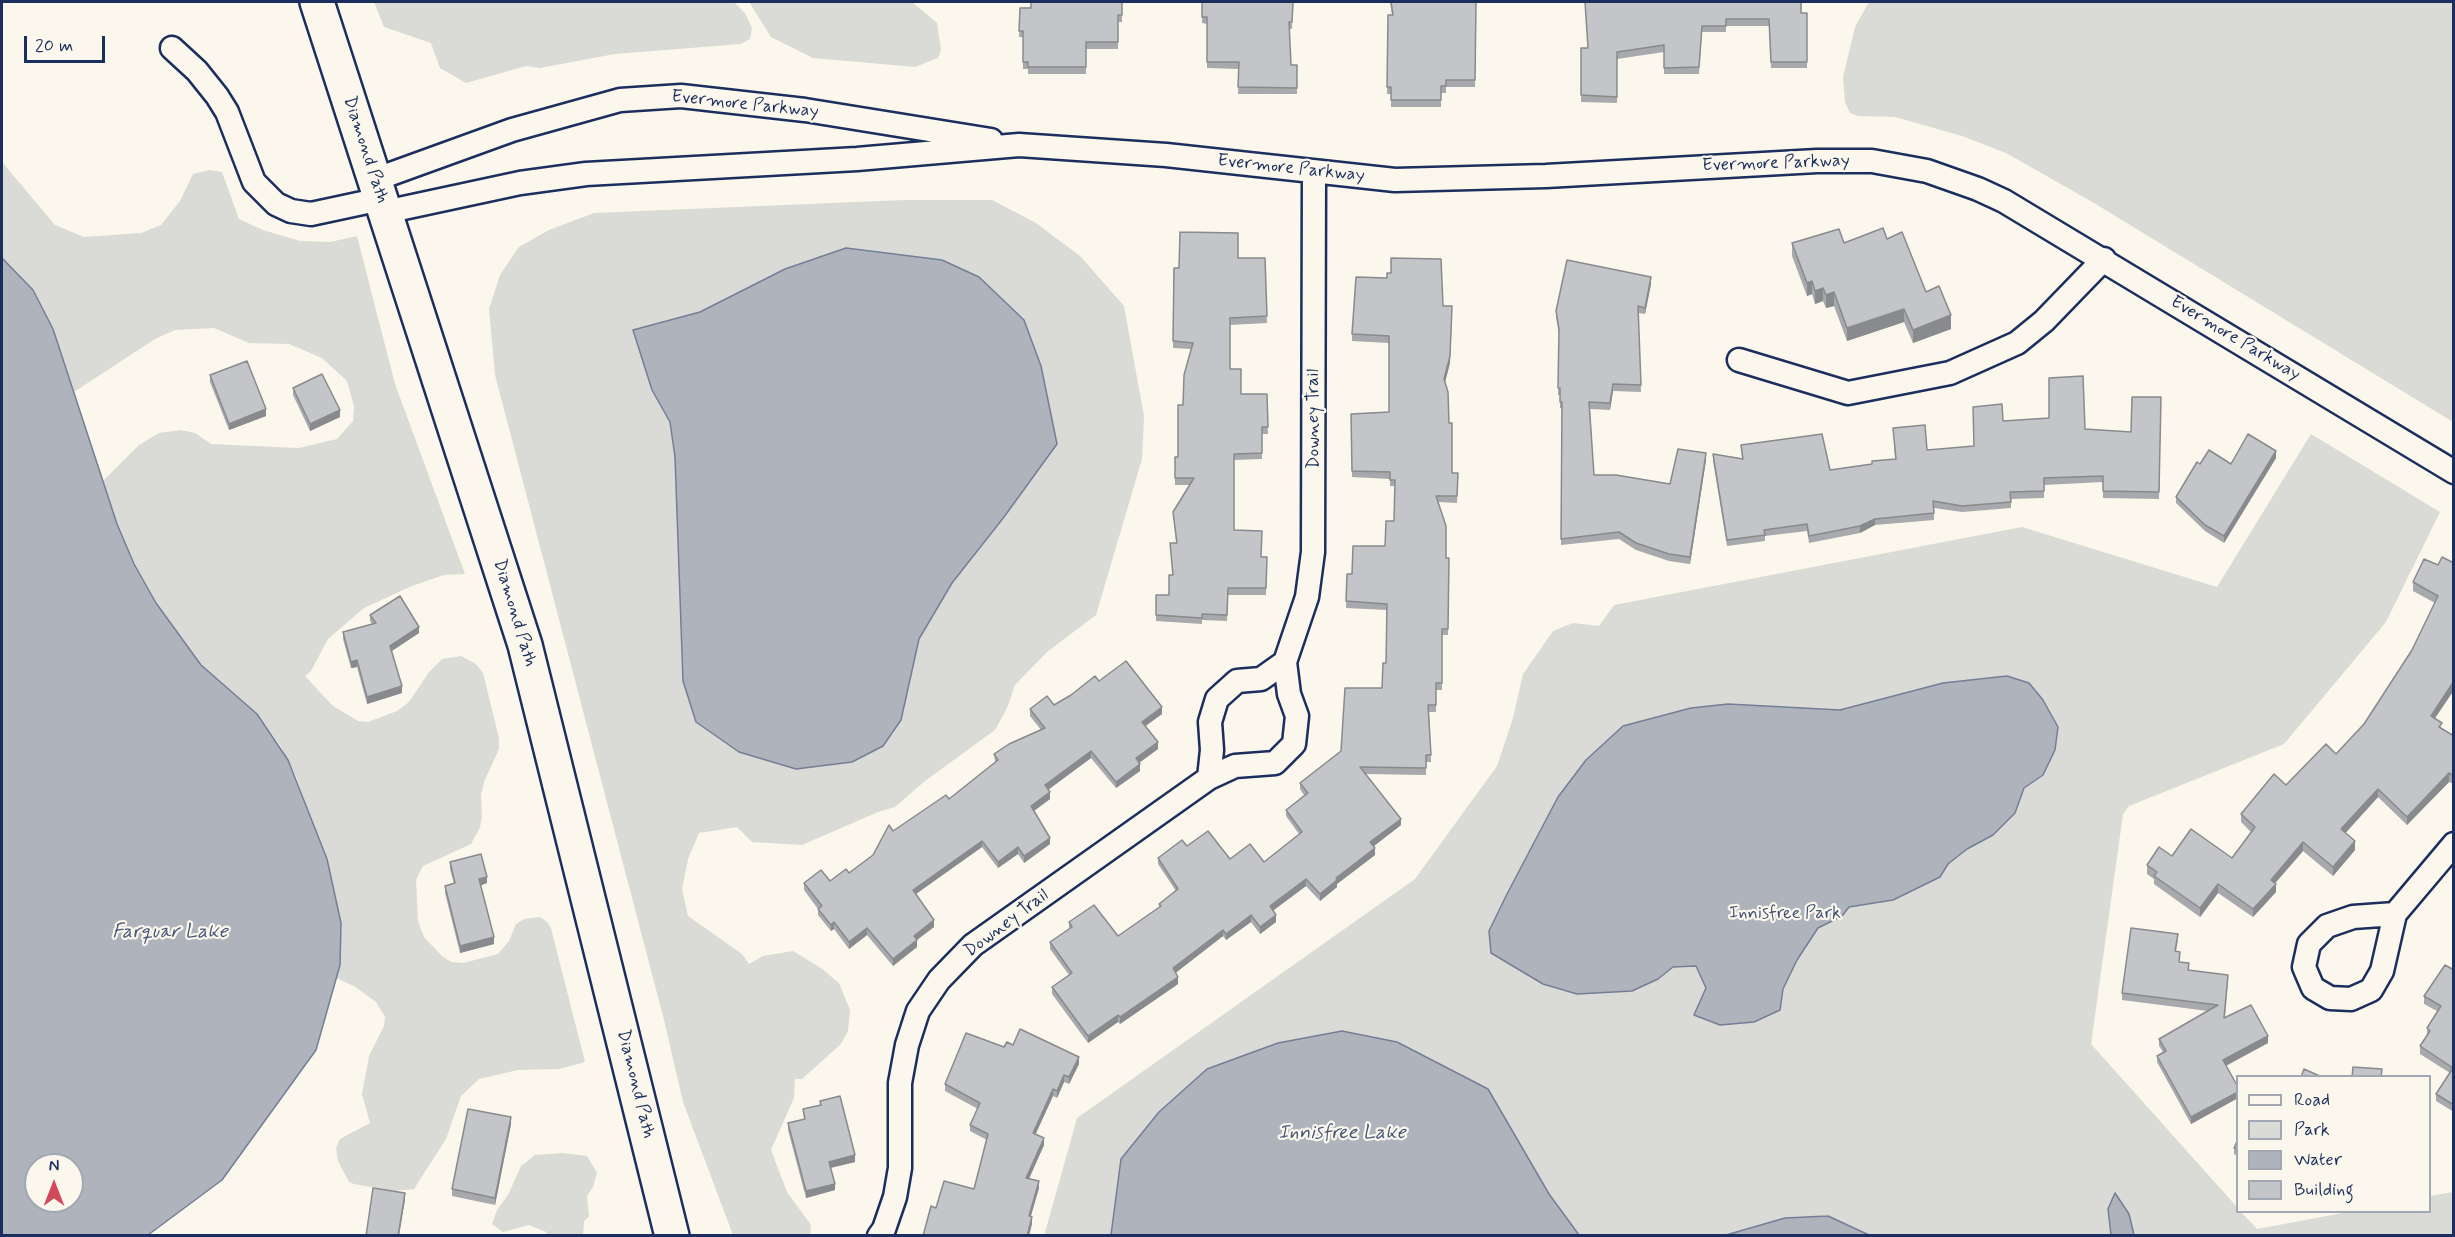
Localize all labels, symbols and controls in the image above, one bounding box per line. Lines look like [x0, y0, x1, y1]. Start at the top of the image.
scale bar [27, 24, 108, 62]
text: 20 m [35, 34, 73, 58]
street label: Evermore Parkway [670, 87, 820, 123]
street label: Diamond Path [338, 94, 392, 206]
street label: Evermore Parkway [1216, 151, 1366, 187]
street label: Evermore Parkway [1702, 151, 1850, 177]
street label: Evermore Parkway [2166, 292, 2304, 386]
street label: Downey Trail [1303, 369, 1325, 469]
street label: Diamond Path [487, 557, 541, 669]
street label: Downey Trail [961, 885, 1053, 963]
park label: Innisfree Park [1729, 903, 1841, 925]
water label: Farquar Lake [112, 921, 228, 945]
street label: Diamond Path [611, 1027, 659, 1141]
legend [2236, 1075, 2431, 1213]
text: Road [2294, 1088, 2330, 1112]
text: Park [2294, 1118, 2330, 1142]
water label: Innisfree Lake [1278, 1122, 1406, 1146]
text: Water [2294, 1148, 2342, 1172]
north arrow [24, 1153, 84, 1213]
text: N [49, 1156, 59, 1177]
text: Building [2294, 1178, 2354, 1202]

